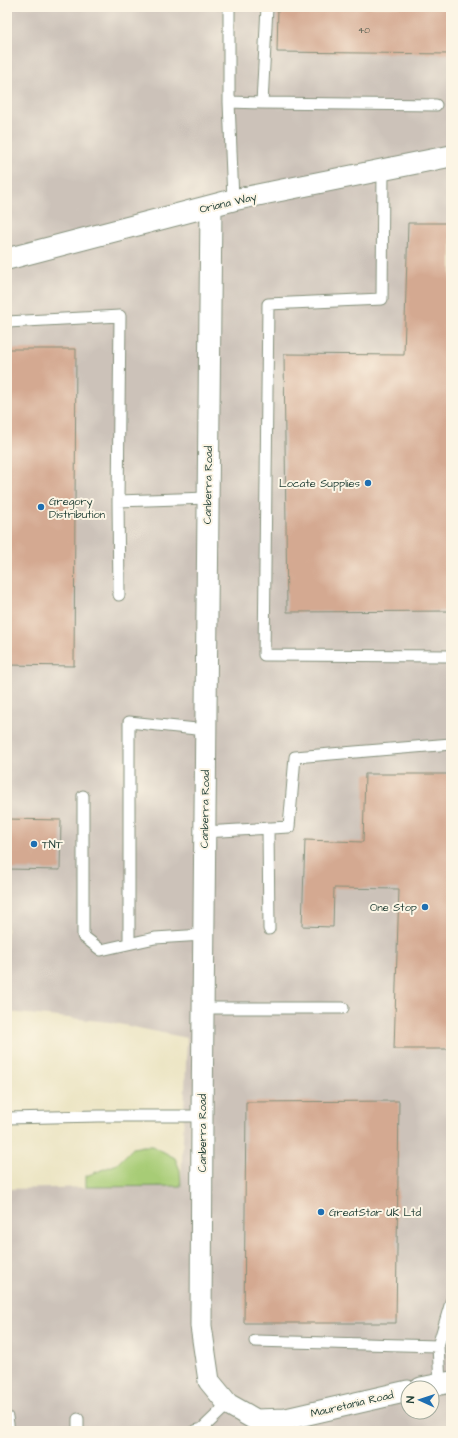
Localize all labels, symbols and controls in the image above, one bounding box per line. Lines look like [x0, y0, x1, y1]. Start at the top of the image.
house number: 40 [358, 24, 370, 37]
street label: Oriana Way [198, 189, 258, 218]
street label: Canberra Road [200, 445, 216, 524]
place label: Locate Supplies [279, 476, 360, 491]
marker: Locate Supplies [363, 478, 373, 488]
place label: Gregory Distribution [49, 494, 106, 522]
marker: Gregory Distribution [36, 502, 46, 512]
street label: Canberra Road [197, 769, 213, 848]
place label: TNT [42, 837, 63, 852]
marker: TNT [29, 839, 39, 849]
place label: One Stop [370, 900, 417, 915]
marker: One Stop [420, 902, 430, 912]
street label: Canberra Road [195, 1093, 210, 1172]
place label: GreatStar UK Ltd [329, 1205, 422, 1220]
marker: GreatStar UK Ltd [316, 1207, 326, 1217]
north arrow [400, 1380, 440, 1420]
street label: Mauretania Road [309, 1387, 395, 1421]
text: N [403, 1396, 418, 1403]

